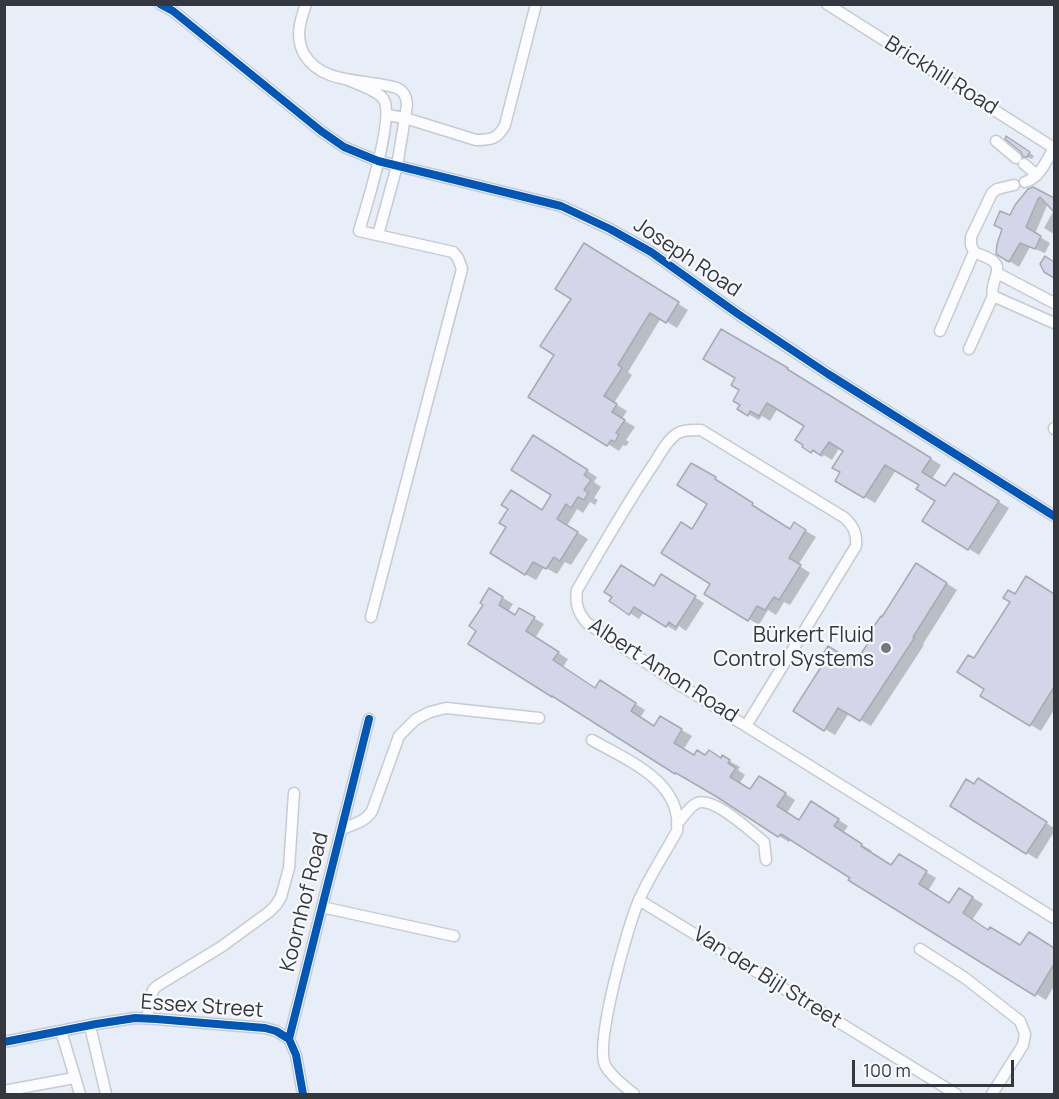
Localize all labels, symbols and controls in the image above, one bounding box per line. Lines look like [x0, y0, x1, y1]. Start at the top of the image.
street label: Brickhill Road [880, 31, 1002, 121]
street label: Joseph Road [629, 213, 745, 303]
street label: Albert Amon Road [584, 613, 742, 729]
place label: Bürkert Fluid Control Systems [713, 623, 874, 673]
marker: Bürkert Fluid Control Systems [879, 641, 893, 655]
street label: Koornhof Road [275, 830, 335, 974]
street label: Van der Bijl Street [688, 922, 846, 1034]
street label: Essex Street [140, 990, 264, 1024]
scale bar [855, 1048, 1017, 1086]
text: 100 m [863, 1058, 911, 1082]

